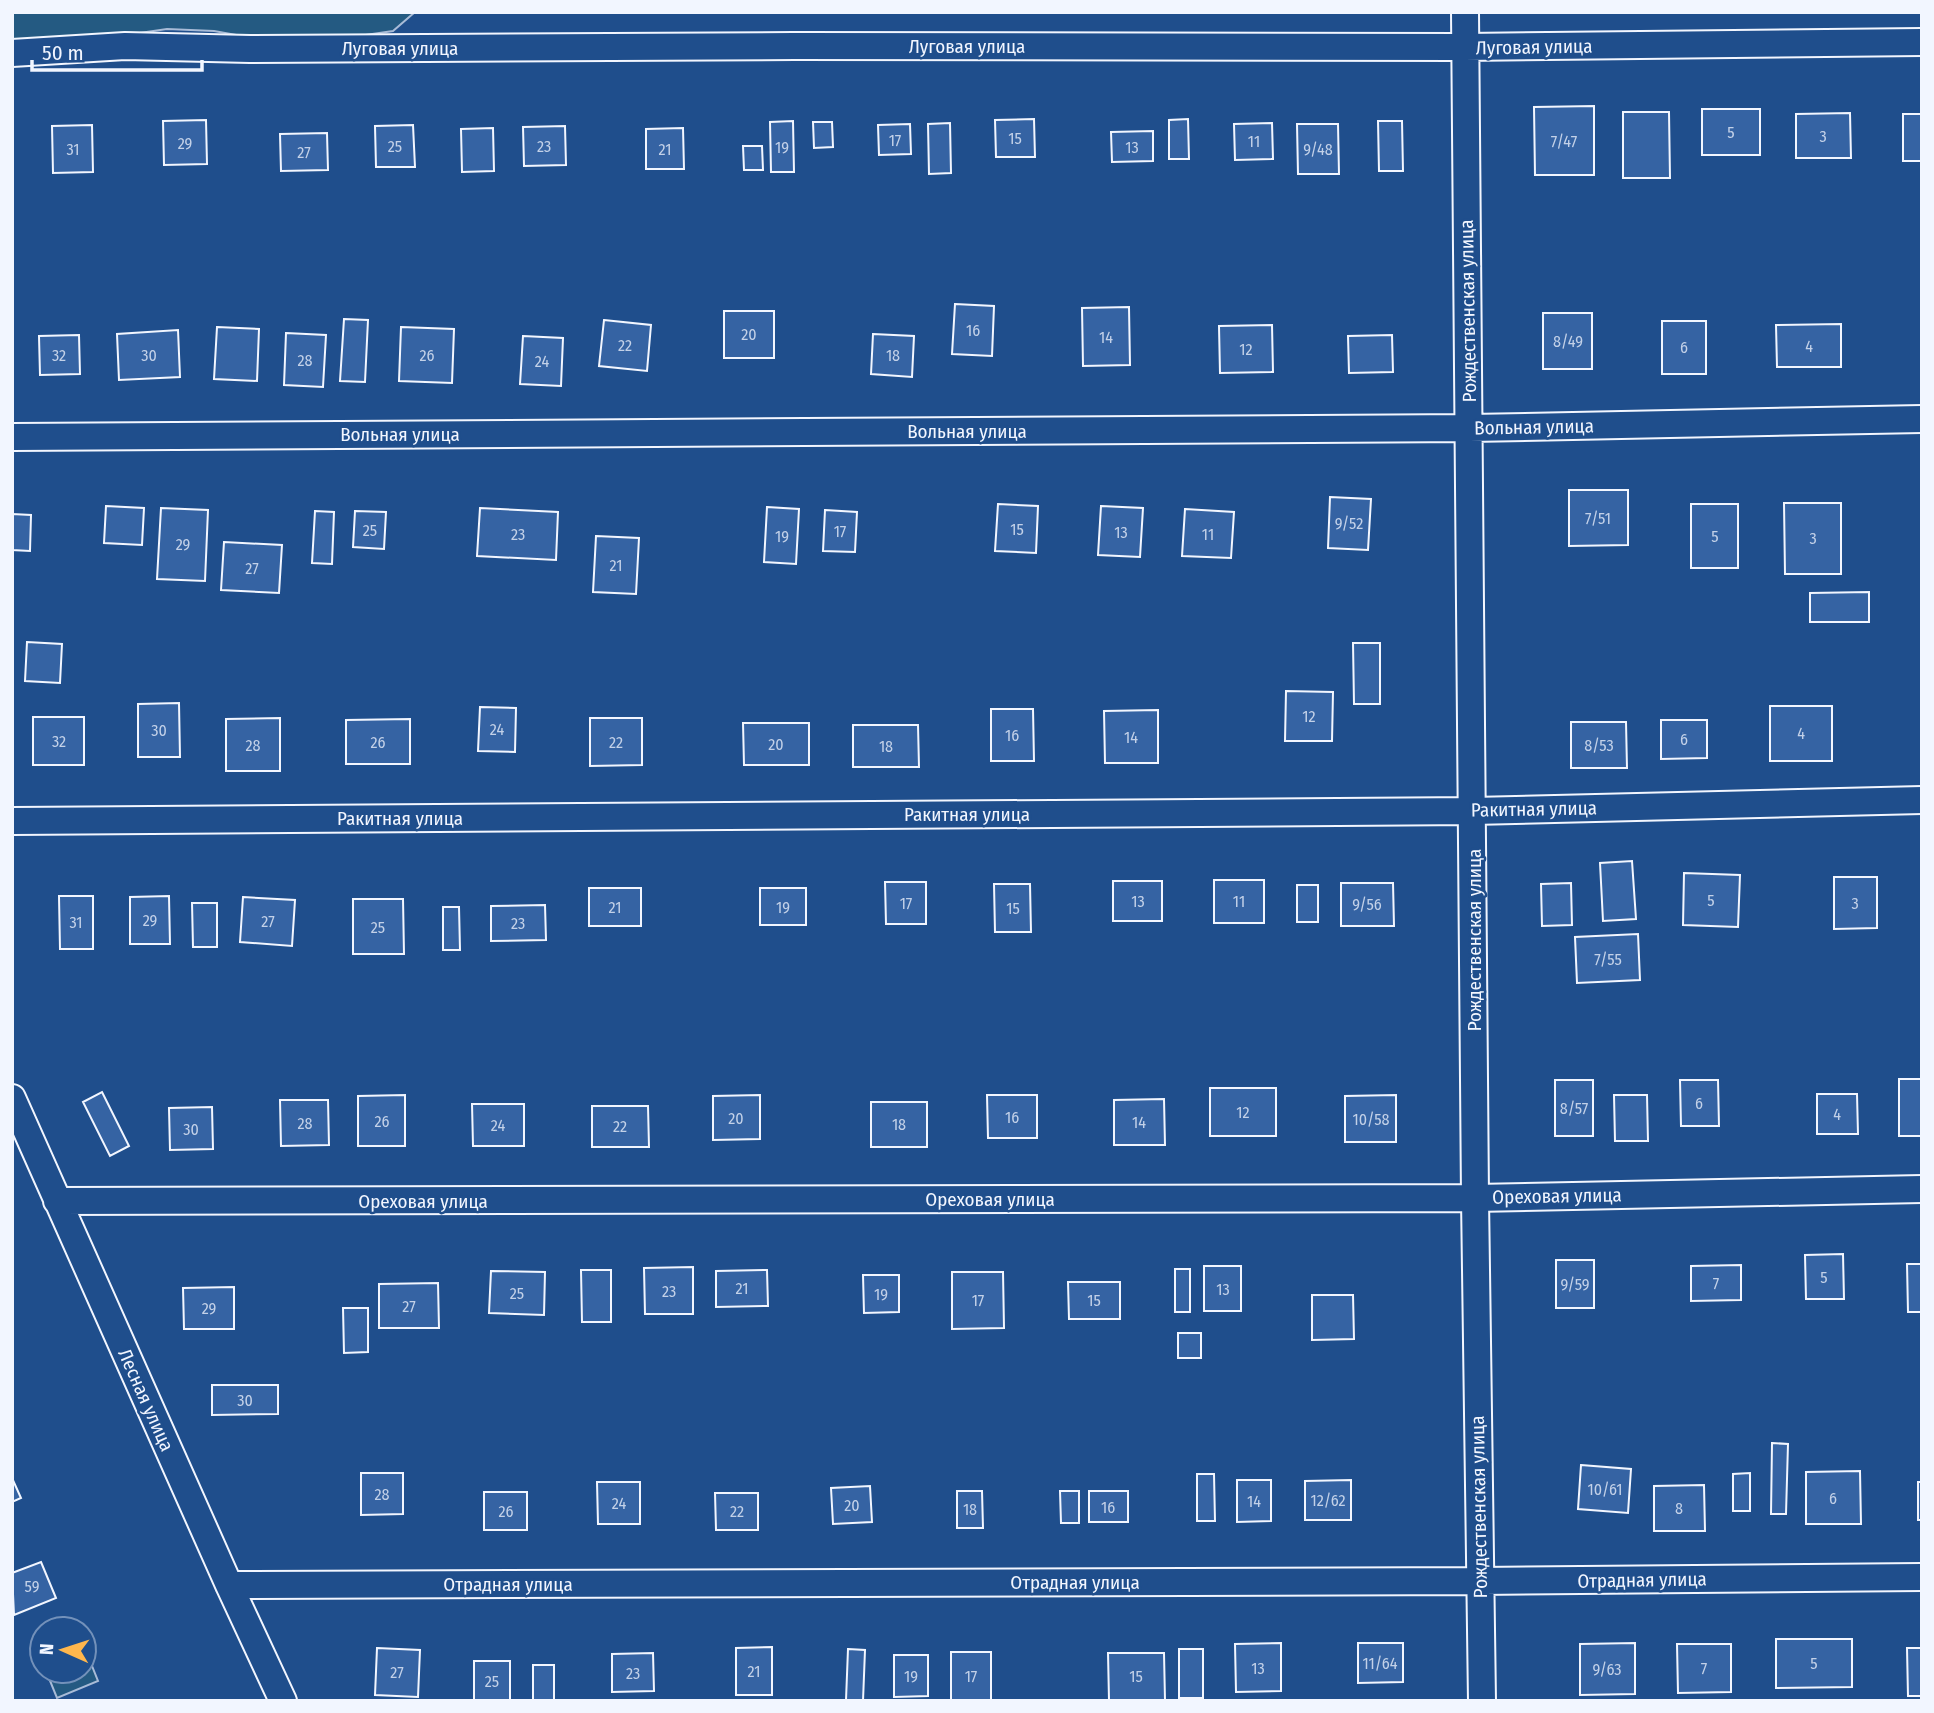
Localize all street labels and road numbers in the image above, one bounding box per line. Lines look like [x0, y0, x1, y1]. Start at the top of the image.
street label: Луговая улица [1475, 34, 1593, 60]
street label: Луговая улица [909, 35, 1025, 58]
street label: Луговая улица [342, 37, 458, 60]
street label: Рождественская улица [1455, 219, 1481, 403]
street label: Вольная улица [1474, 414, 1594, 440]
street label: Вольная улица [907, 420, 1027, 443]
street label: Вольная улица [340, 423, 460, 446]
street label: Ракитная улица [1471, 796, 1597, 822]
street label: Ракитная улица [904, 803, 1030, 826]
street label: Ракитная улица [337, 807, 463, 830]
street label: Рождественская улица [1463, 849, 1486, 1031]
street label: Ореховая улица [1492, 1183, 1622, 1209]
street label: Ореховая улица [925, 1188, 1055, 1211]
street label: Ореховая улица [358, 1190, 488, 1213]
street label: Лесная улица [113, 1345, 179, 1455]
street label: Рождественская улица [1466, 1415, 1492, 1599]
street label: Отрадная улица [1577, 1567, 1707, 1593]
street label: Отрадная улица [1010, 1571, 1140, 1594]
street label: Отрадная улица [443, 1573, 573, 1596]

